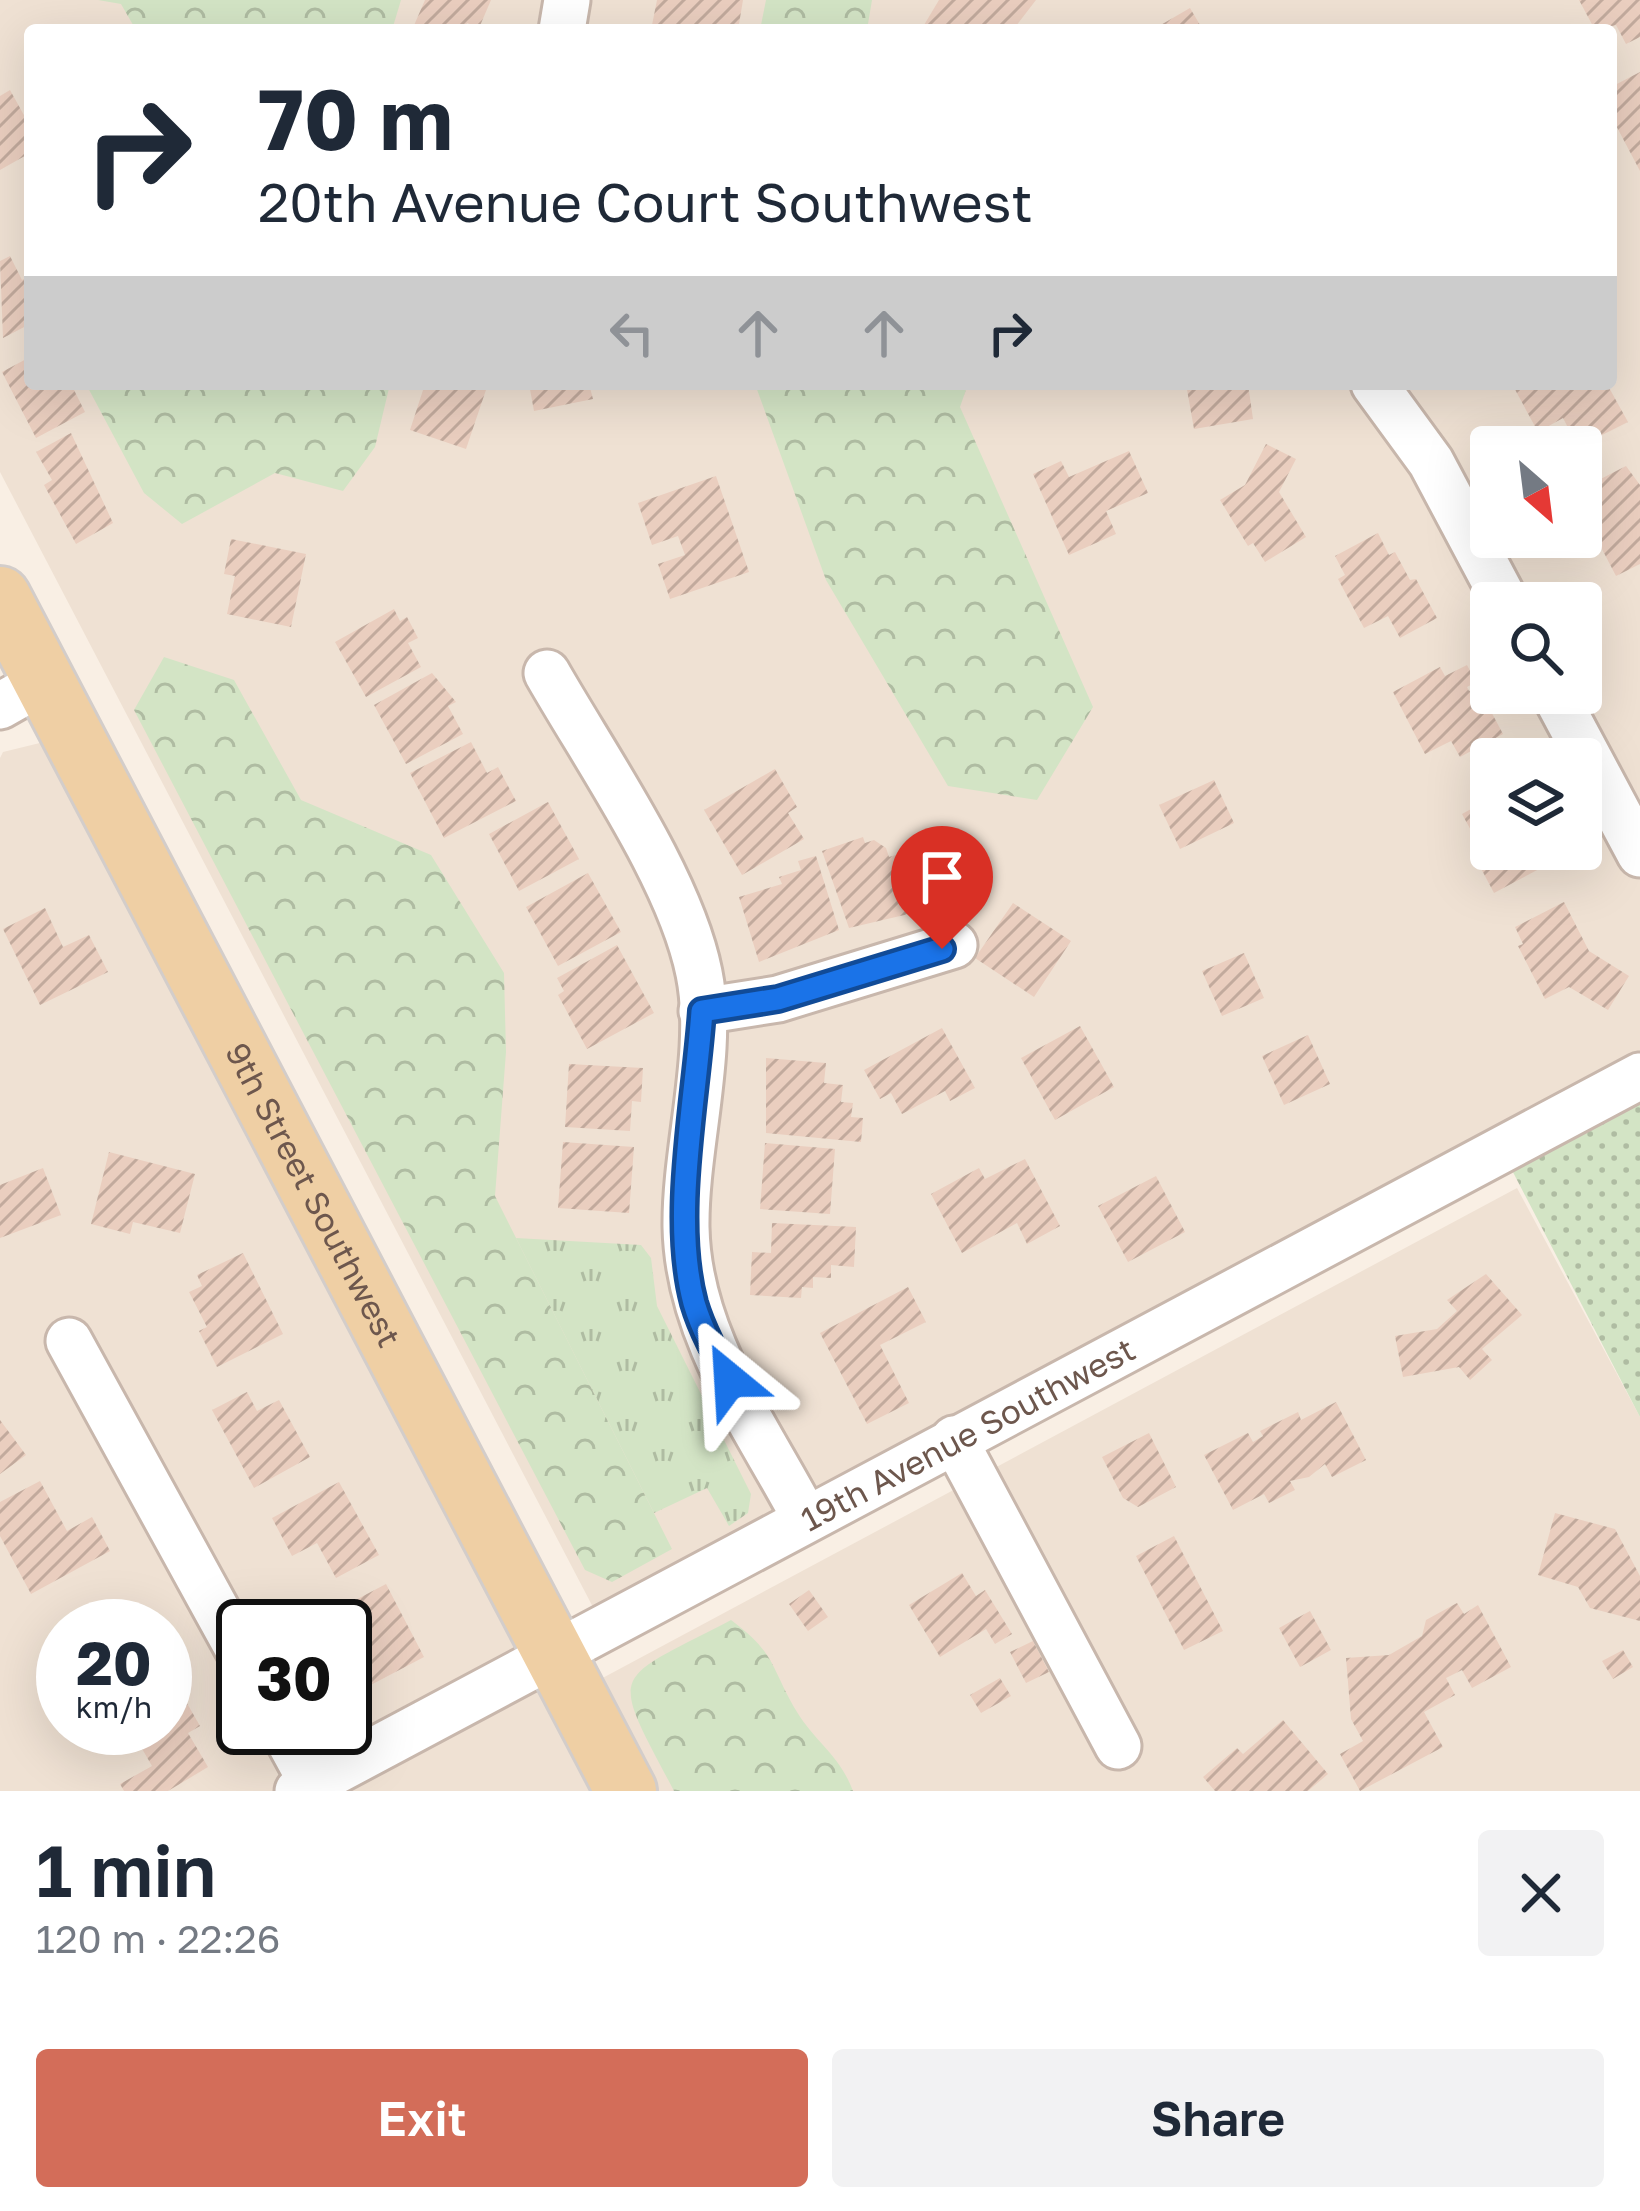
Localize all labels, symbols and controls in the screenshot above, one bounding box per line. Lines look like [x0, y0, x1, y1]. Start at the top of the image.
text: 70 m [258, 68, 453, 168]
icon: right [60, 72, 216, 228]
text: 20th Avenue Court Southwest [258, 169, 1033, 234]
icon: left [599, 300, 665, 366]
icon: ahead [725, 300, 791, 366]
icon: ahead [851, 300, 917, 366]
icon: right [977, 300, 1043, 366]
north arrow [1470, 426, 1602, 558]
map controls [1470, 426, 1602, 870]
button: search [1470, 582, 1602, 714]
button: layers [1470, 738, 1602, 870]
pin [891, 826, 993, 949]
icon: arrive [909, 844, 975, 910]
street label: 9th Street Southwest [218, 1036, 410, 1353]
position arrow [667, 1317, 793, 1443]
street label: 19th Avenue Southwest [794, 1329, 1141, 1539]
speed limit sign: 30 [216, 1599, 372, 1755]
text: 20 [76, 1626, 152, 1698]
text: km/h [76, 1689, 152, 1725]
text: 1 min [36, 1826, 216, 1913]
button: close [1478, 1830, 1604, 1956]
text: 120 m · 22:26 [36, 1915, 280, 1962]
button: Exit [36, 2049, 808, 2187]
button: Share [832, 2049, 1604, 2187]

